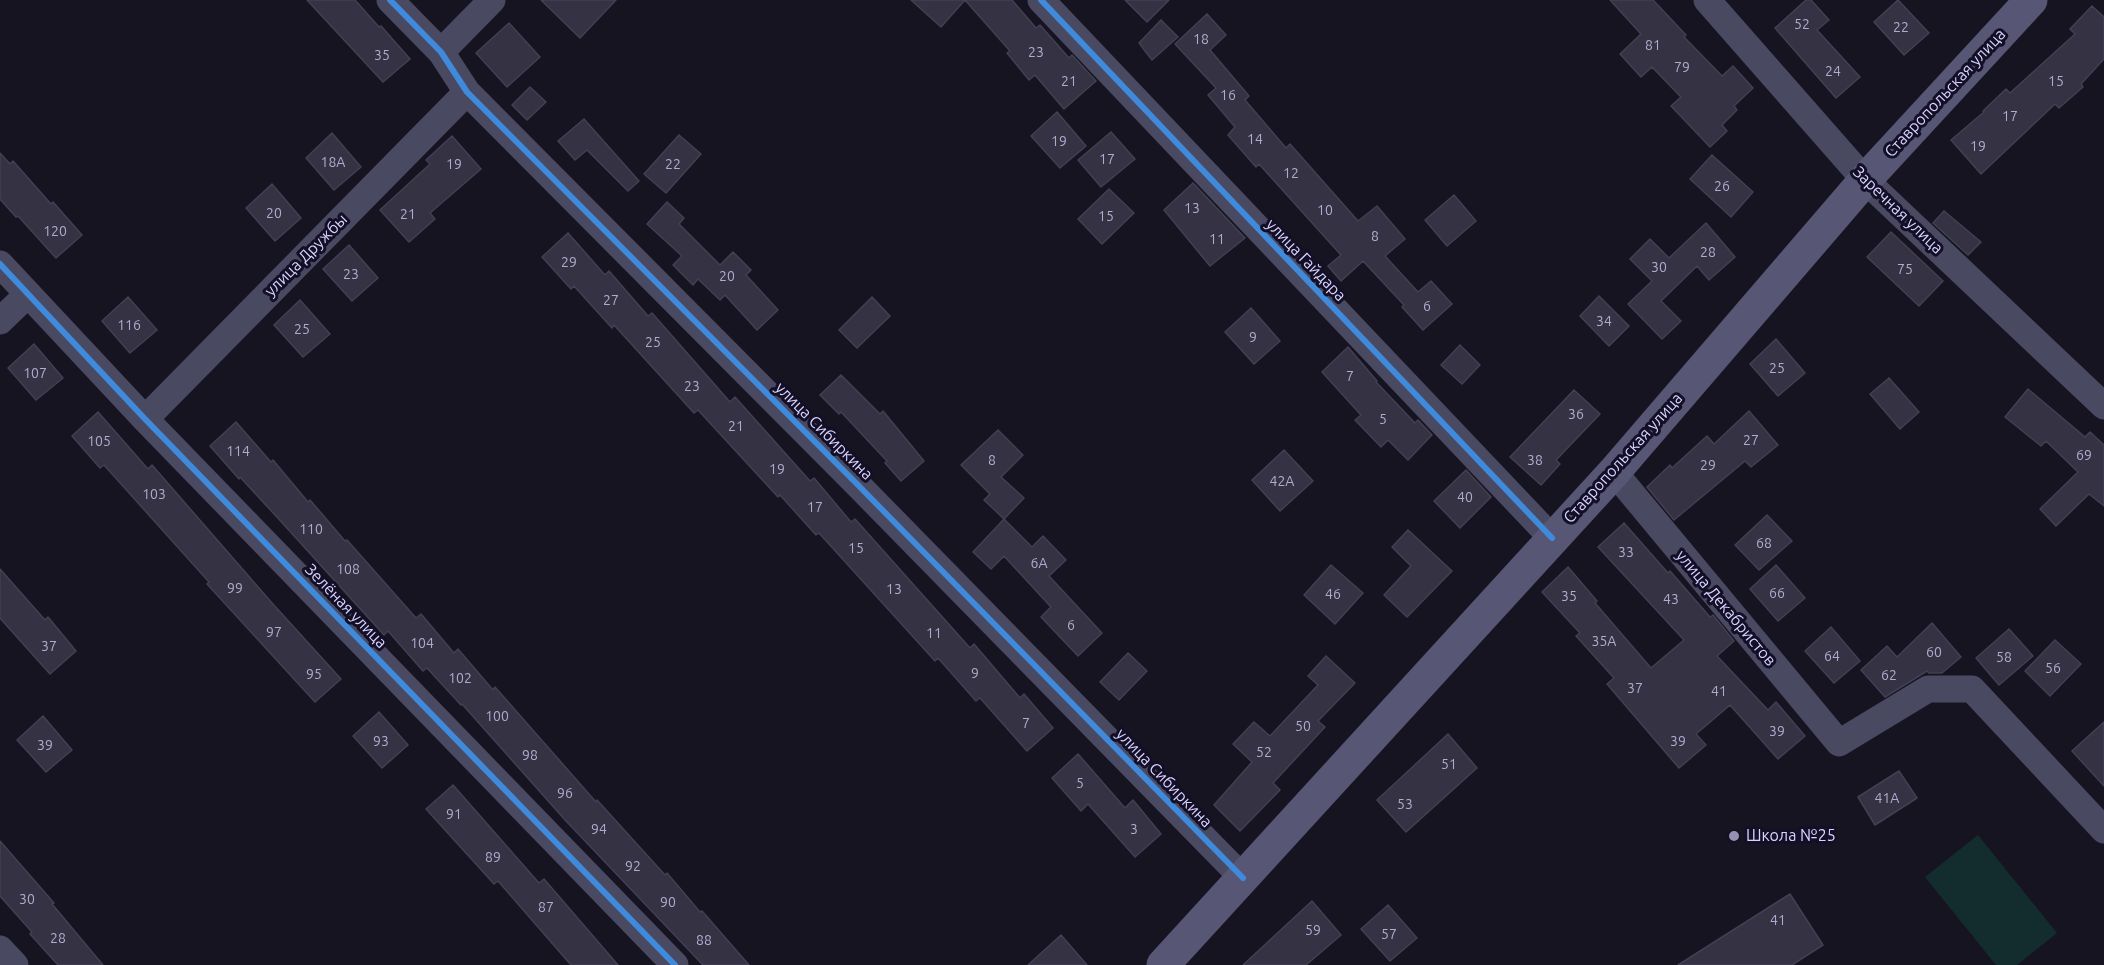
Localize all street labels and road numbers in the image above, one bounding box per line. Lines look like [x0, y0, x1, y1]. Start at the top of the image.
street label: Ставропольская улица [1881, 25, 2009, 161]
street label: Заречная улица [1849, 162, 1947, 258]
street label: улица Дружбы [261, 210, 351, 300]
street label: улица Гайдара [1262, 215, 1350, 305]
street label: улица Сибиркина [771, 378, 877, 484]
street label: Ставропольская улица [1559, 389, 1687, 527]
street label: улица Декабристов [1672, 546, 1780, 670]
street label: Зелёная улица [301, 560, 391, 652]
street label: улица Сибиркина [1112, 724, 1216, 832]

